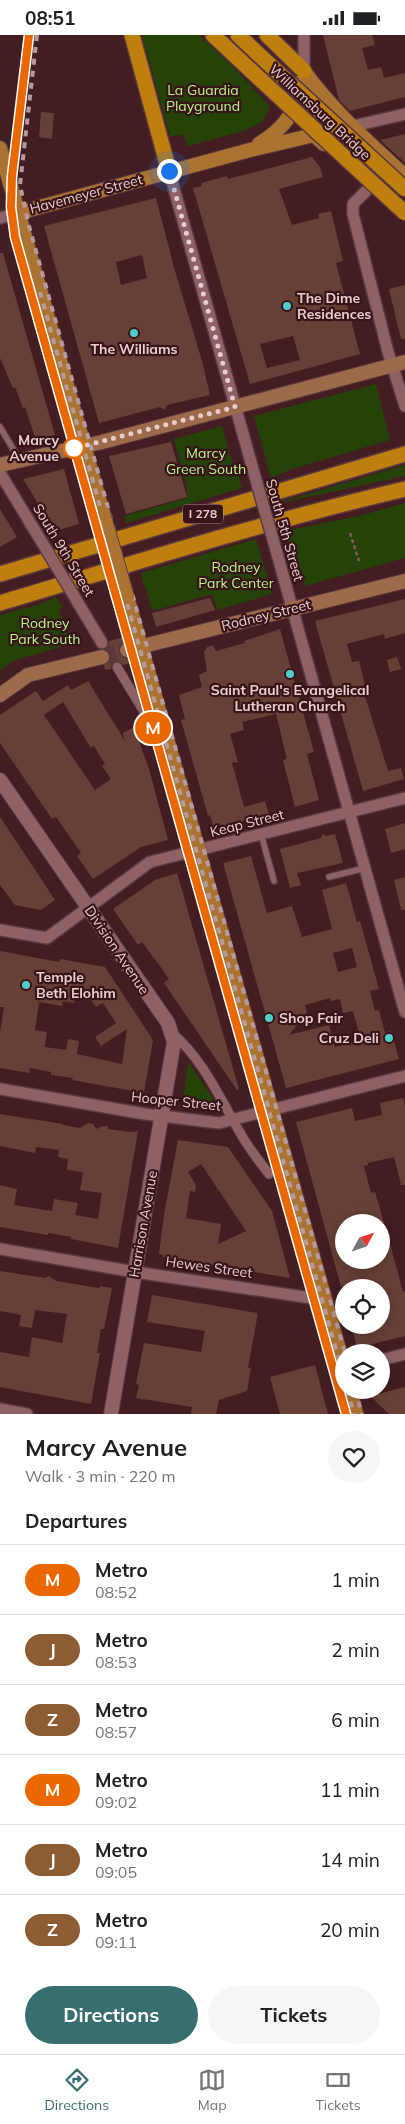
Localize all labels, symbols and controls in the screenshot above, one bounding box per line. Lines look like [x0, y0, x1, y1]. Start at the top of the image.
text: 08:51 [25, 6, 75, 30]
street label: Williamsburg Bridge [265, 60, 375, 164]
park label: La Guardia Playground [166, 81, 240, 115]
your location [157, 159, 182, 184]
street label: Havemeyer Street [28, 170, 145, 218]
place label: The Dime Residences [297, 289, 371, 323]
marker: The Dime Residences [281, 300, 293, 312]
marker: The Williams [128, 327, 140, 339]
place label: The Williams [90, 340, 178, 358]
place label: Marcy Avenue [9, 431, 59, 465]
marker: Marcy Avenue [63, 437, 85, 459]
park label: Marcy Green South [166, 444, 246, 478]
street label: South 5th Street [262, 477, 308, 583]
street label: South 9th Street [29, 500, 99, 600]
road number: I 278 [183, 504, 223, 523]
park label: Rodney Park Center [198, 558, 275, 592]
street label: Rodney Street [219, 595, 313, 635]
park label: Rodney Park South [9, 614, 81, 648]
marker: Saint Paul's Evangelical Lutheran Church [284, 668, 296, 680]
place label: Saint Paul's Evangelical Lutheran Church [211, 681, 369, 715]
line badge: M [137, 712, 169, 744]
text: M [145, 716, 161, 739]
street label: Keap Street [208, 805, 286, 841]
street label: Division Avenue [81, 902, 153, 998]
place label: Temple Beth Elohim [36, 968, 116, 1002]
marker: Temple Beth Elohim [20, 979, 32, 991]
place label: Shop Fair [279, 1009, 343, 1027]
marker: Shop Fair [263, 1012, 275, 1024]
place label: Cruz Deli [319, 1029, 379, 1047]
marker: Cruz Deli [383, 1032, 395, 1044]
street label: Hooper Street [130, 1087, 222, 1115]
street label: Harrison Avenue [125, 1169, 161, 1279]
north arrow [335, 1214, 390, 1269]
map controls [335, 1214, 390, 1399]
street label: Hewes Street [165, 1252, 254, 1282]
button: locate [335, 1279, 390, 1334]
button: layers [335, 1344, 390, 1399]
button: heart [328, 1431, 380, 1483]
text: Marcy Avenue [25, 1432, 187, 1462]
text: Walk · 3 min · 220 m [25, 1466, 176, 1486]
text: Departures [25, 1509, 127, 1533]
text: Metro [95, 1558, 148, 1582]
text: M [45, 1568, 60, 1591]
text: 1 min [331, 1568, 380, 1592]
text: 08:52 [95, 1582, 137, 1602]
text: Metro [95, 1628, 148, 1652]
text: J [49, 1638, 56, 1661]
text: 2 min [331, 1638, 380, 1662]
text: 08:53 [95, 1652, 137, 1672]
text: Metro [95, 1698, 148, 1722]
text: Z [47, 1708, 58, 1731]
text: 6 min [331, 1708, 380, 1732]
text: 08:57 [95, 1722, 137, 1742]
text: Metro [95, 1768, 148, 1792]
text: M [45, 1778, 60, 1801]
text: 11 min [320, 1778, 380, 1802]
text: 09:02 [95, 1792, 137, 1812]
text: Metro [95, 1838, 148, 1862]
text: J [49, 1848, 56, 1871]
text: 14 min [320, 1848, 380, 1872]
text: 09:05 [95, 1862, 137, 1882]
text: Metro [95, 1908, 148, 1932]
text: Z [47, 1918, 58, 1941]
text: 20 min [320, 1918, 380, 1942]
text: 09:11 [95, 1932, 137, 1952]
button: Directions [25, 1986, 198, 2044]
button: Tickets [208, 1986, 380, 2044]
tab: Directions [44, 2066, 109, 2114]
tab: Map [198, 2066, 227, 2114]
tab: Tickets [315, 2066, 361, 2114]

